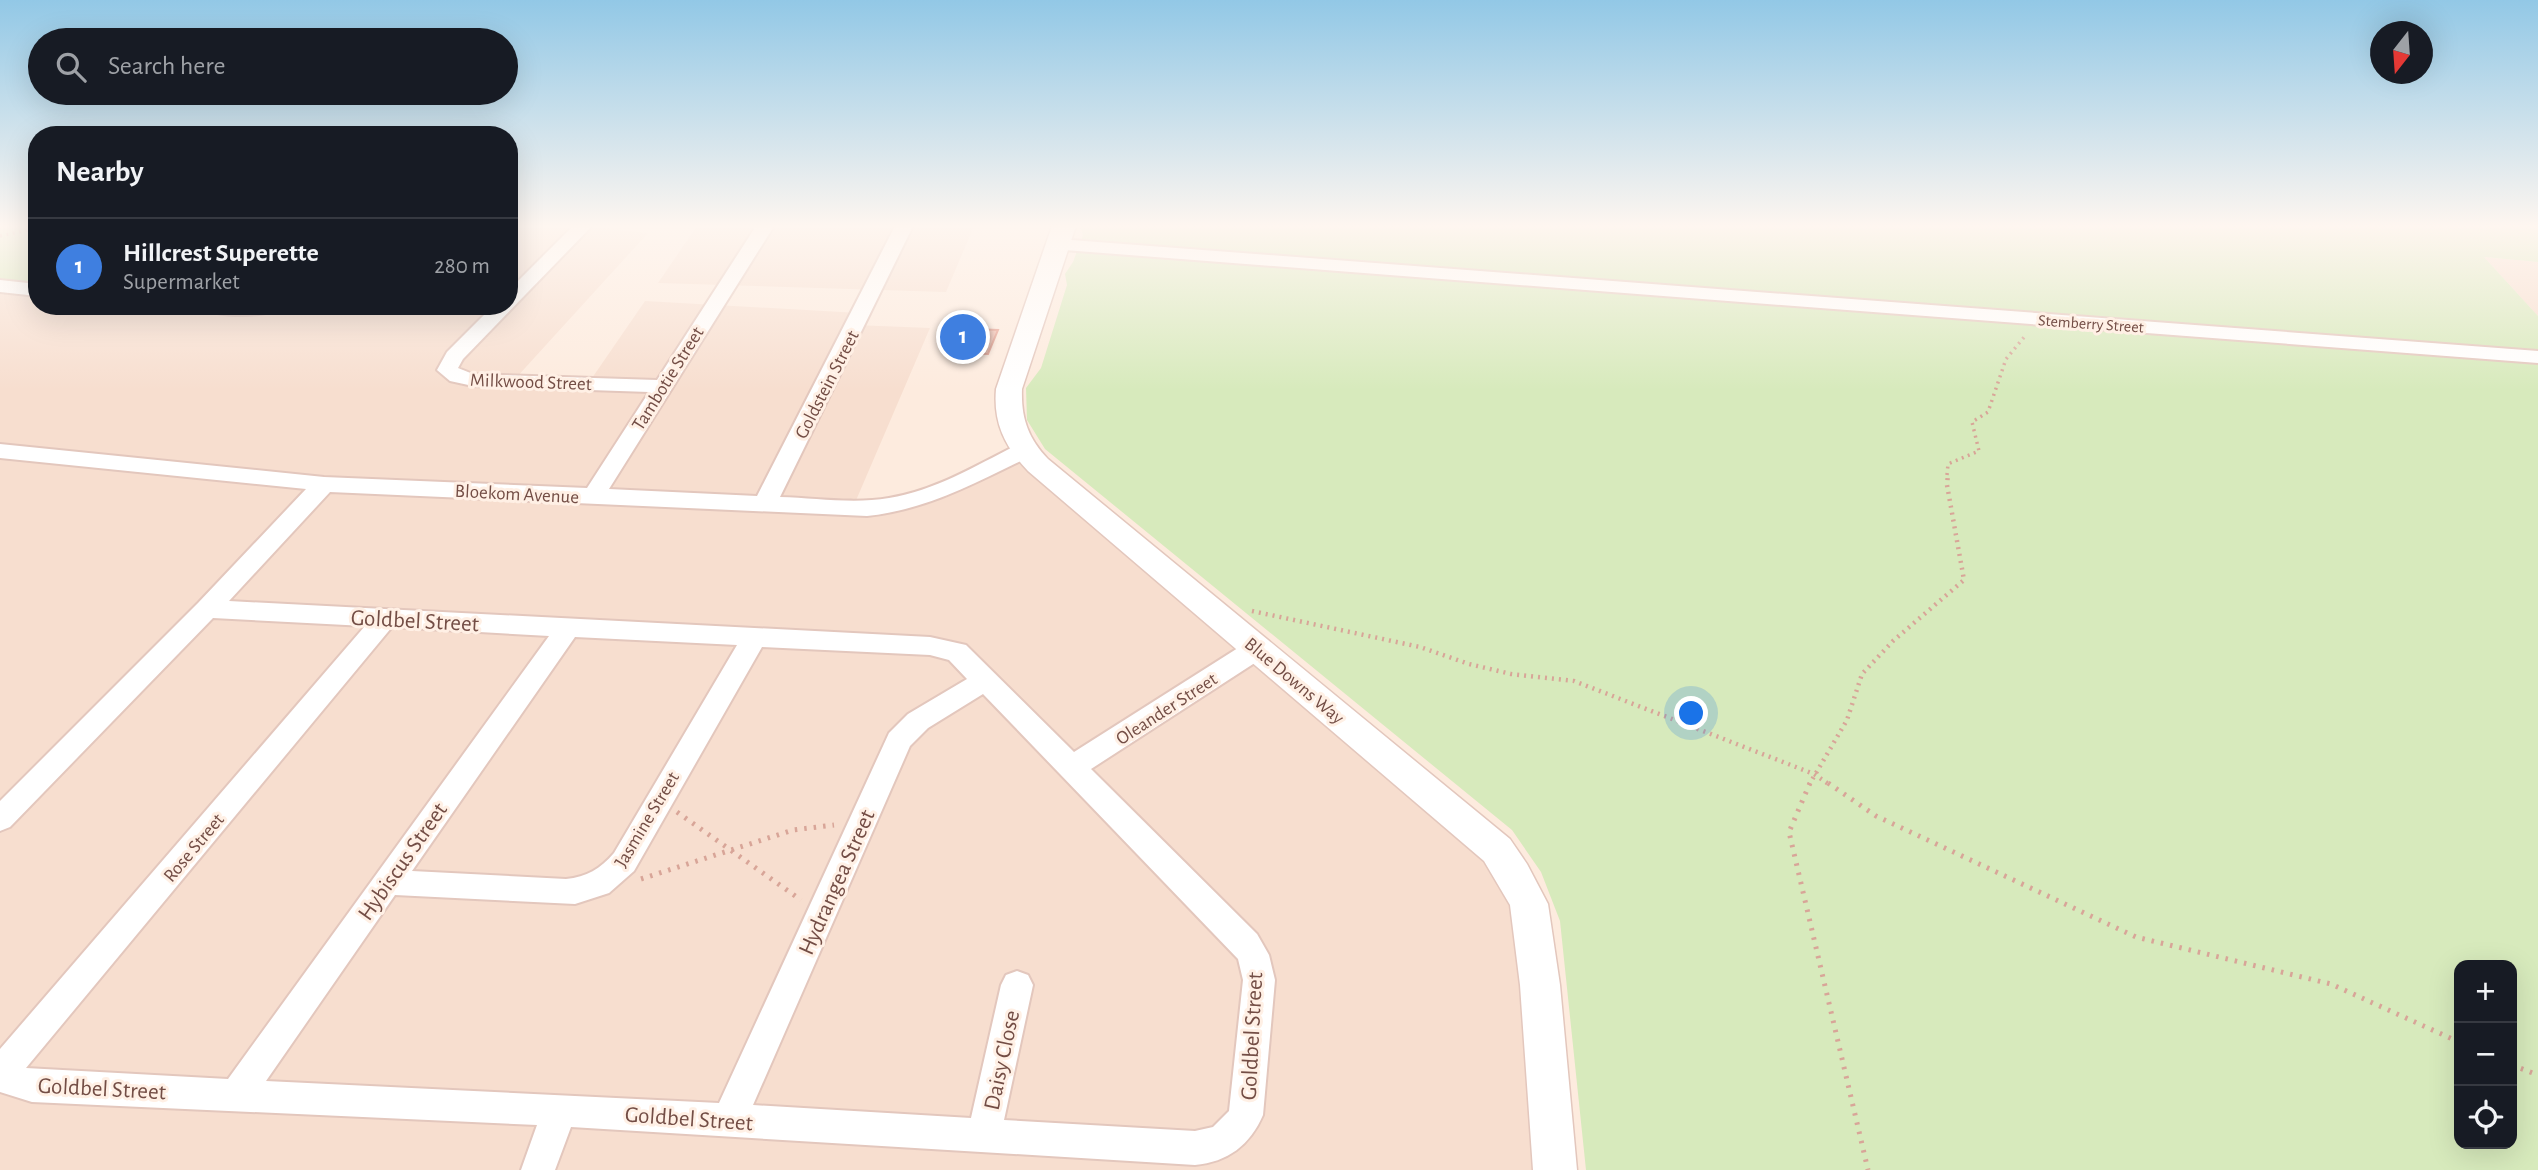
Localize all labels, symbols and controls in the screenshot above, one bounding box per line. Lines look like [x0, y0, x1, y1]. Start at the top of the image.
north arrow [2370, 21, 2433, 84]
search box [28, 28, 518, 105]
icon: search [52, 48, 90, 86]
text: Search here [108, 53, 226, 79]
text: Nearby [56, 157, 144, 187]
text: Hillcrest Superette [123, 240, 319, 266]
text: 1 [75, 255, 83, 278]
text: 280 m [434, 255, 490, 278]
text: Supermarket [123, 271, 240, 294]
pin: 1 [940, 311, 986, 363]
street label: Stemberry Street [2037, 312, 2144, 337]
street label: Tambotie Street [629, 324, 708, 434]
street label: Goldstein Street [792, 327, 863, 442]
street label: Milkwood Street [470, 371, 592, 394]
street label: Bloekom Avenue [454, 482, 579, 507]
street label: Goldbel Street [350, 607, 480, 636]
street label: Blue Downs Way [1241, 634, 1347, 728]
street label: Oleander Street [1113, 670, 1221, 749]
your location [1674, 696, 1708, 730]
street label: Jasmine Street [611, 769, 683, 871]
street label: Hybiscus Street [354, 798, 453, 925]
street label: Hydrangea Street [795, 806, 880, 959]
street label: Rose Street [160, 810, 228, 886]
map controls [2454, 960, 2517, 1149]
button: + [2454, 960, 2517, 1023]
street label: Goldbel Street [1238, 971, 1267, 1101]
street label: Daisy Close [981, 1008, 1024, 1112]
button: − [2454, 1023, 2517, 1086]
street label: Goldbel Street [37, 1075, 167, 1104]
button: locate [2454, 1086, 2517, 1149]
street label: Goldbel Street [624, 1104, 754, 1135]

